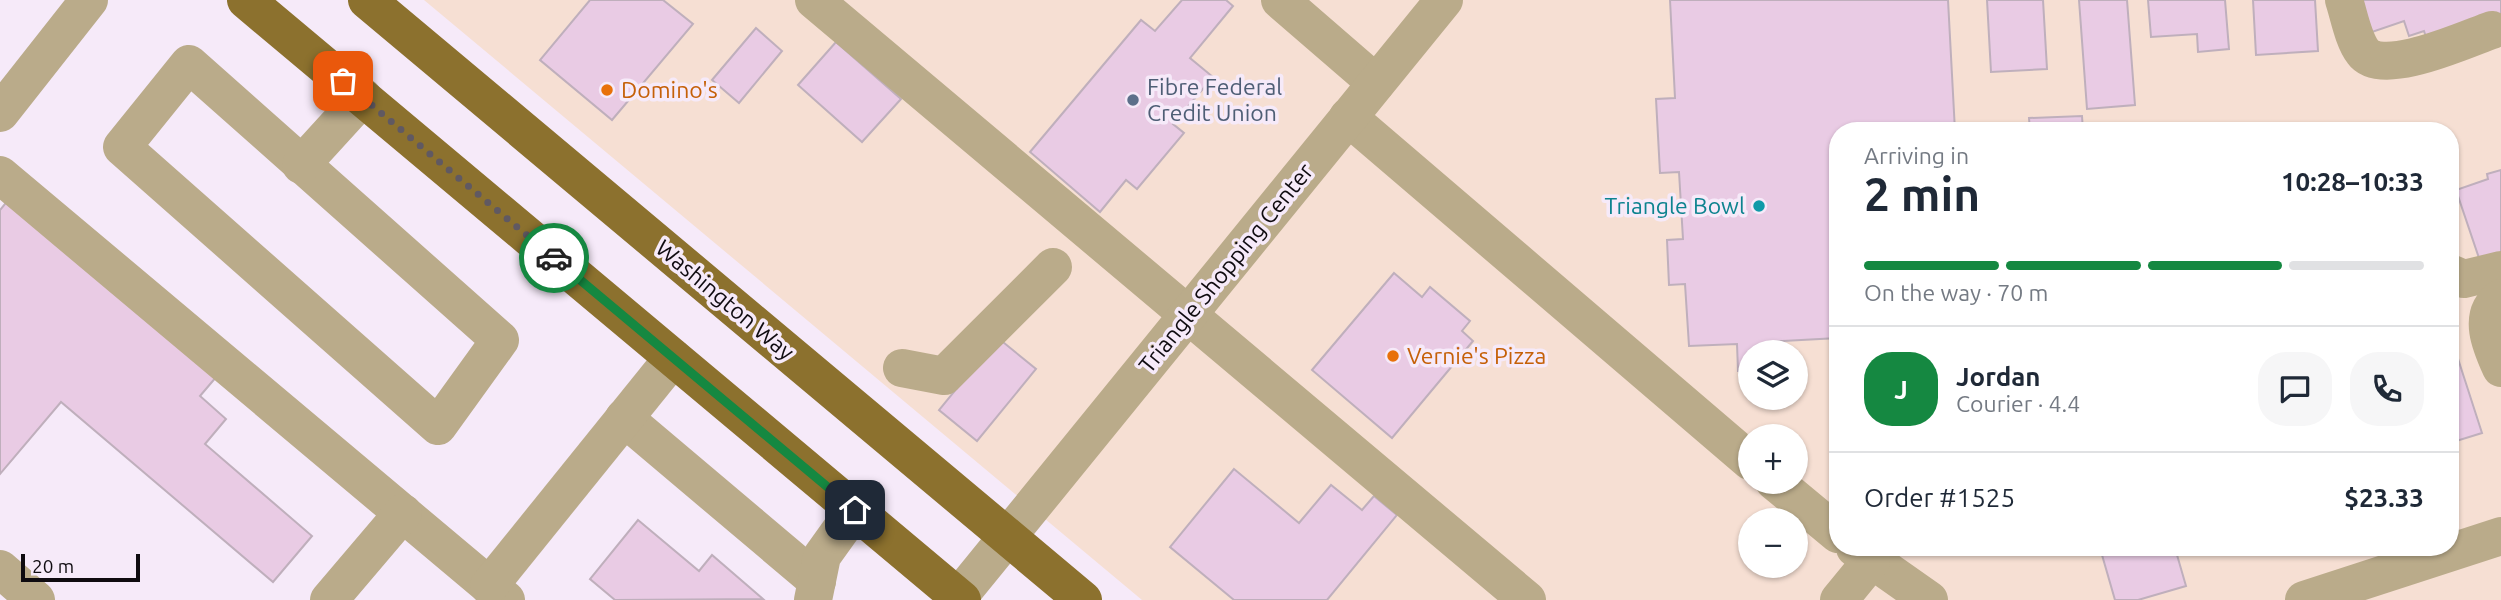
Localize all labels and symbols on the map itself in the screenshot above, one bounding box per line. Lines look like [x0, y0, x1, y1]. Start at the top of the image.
pin [313, 51, 373, 111]
place label: Fibre Federal Credit Union [1147, 74, 1282, 125]
place label: Domino's [621, 77, 718, 102]
marker: Domino's [599, 82, 615, 98]
marker: Fibre Federal Credit Union [1125, 92, 1141, 108]
street label: Triangle Shopping Center [1134, 158, 1318, 377]
place label: Triangle Bowl [1605, 193, 1745, 218]
marker: Triangle Bowl [1751, 198, 1767, 214]
courier [519, 223, 589, 293]
street label: Washington Way [651, 235, 799, 365]
place label: Vernie's Pizza [1407, 343, 1546, 368]
marker: Vernie's Pizza [1385, 348, 1401, 364]
pin [825, 480, 885, 540]
scale bar [21, 551, 140, 583]

